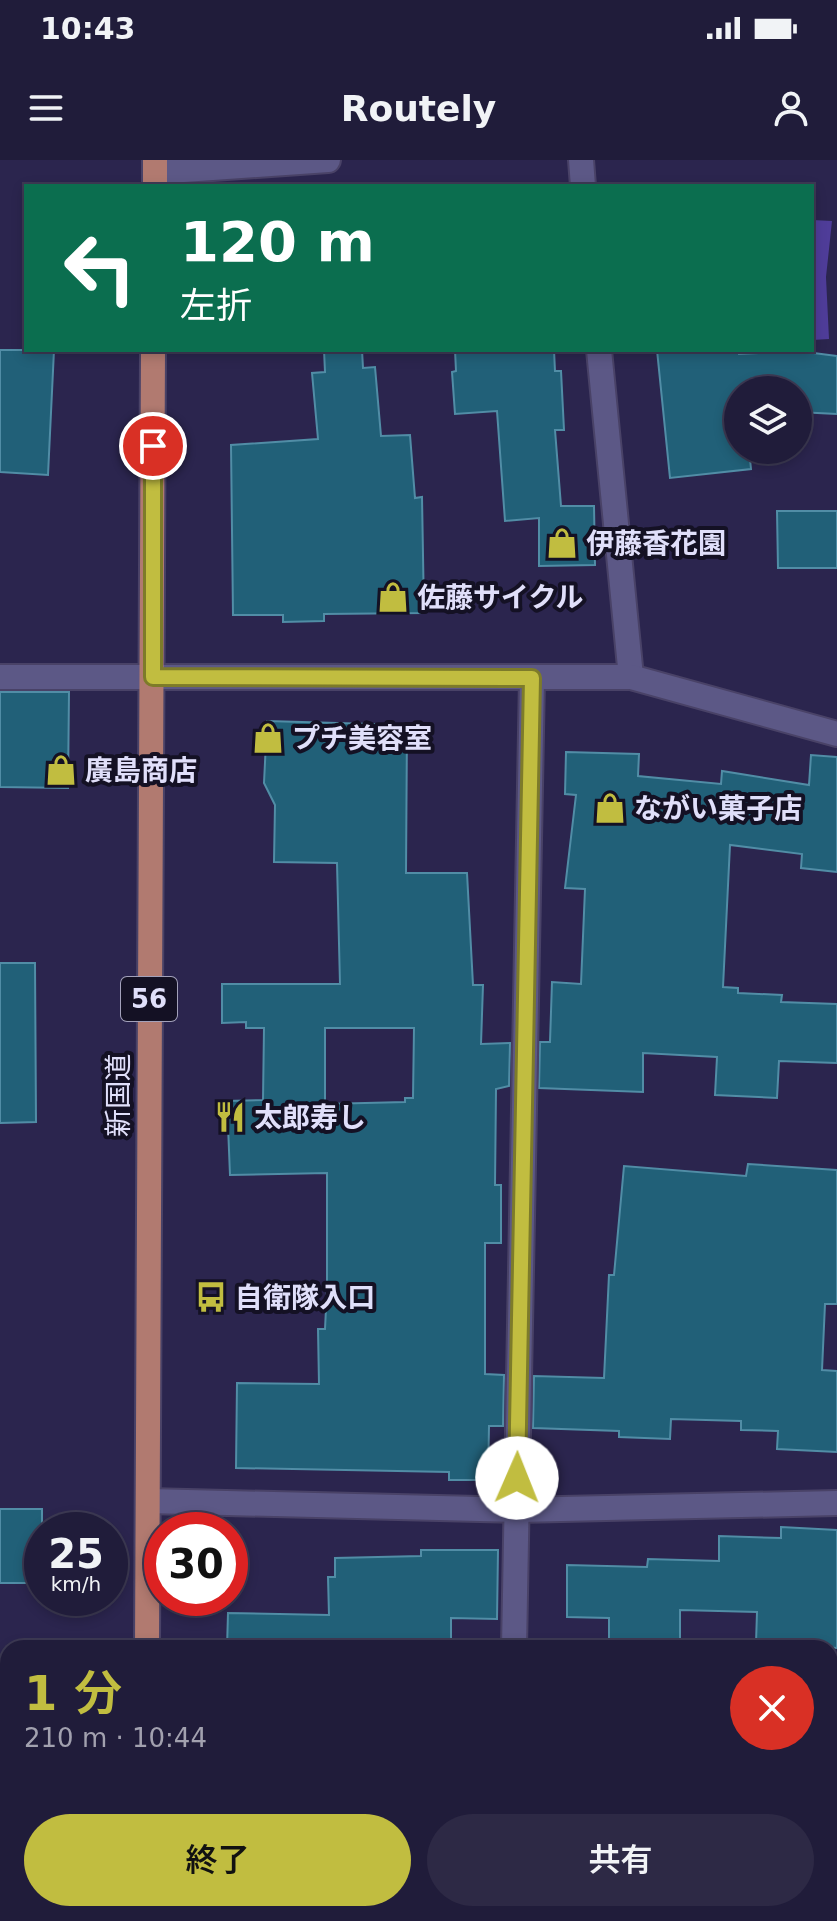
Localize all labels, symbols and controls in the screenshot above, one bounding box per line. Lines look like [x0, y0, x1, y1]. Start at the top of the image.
text: 10:43 [40, 11, 136, 46]
icon: menu [24, 86, 68, 130]
icon: person [769, 86, 813, 130]
text: Routely [341, 88, 496, 129]
text: 120 m [180, 209, 375, 274]
icon: left [48, 216, 152, 320]
text: 左折 [180, 285, 252, 326]
map controls [724, 376, 812, 464]
button: layers [724, 376, 812, 464]
pin [119, 412, 187, 480]
icon: arrive [131, 424, 175, 468]
shop icon: 伊藤香花園 [545, 526, 579, 560]
place label: 伊藤香花園 [586, 527, 726, 560]
shop icon: 佐藤サイクル [376, 580, 410, 614]
place label: 佐藤サイクル [417, 581, 584, 614]
shop icon: プチ美容室 [251, 721, 285, 755]
place label: プチ美容室 [292, 722, 432, 755]
shop icon: 廣島商店 [44, 753, 78, 787]
place label: 廣島商店 [85, 754, 197, 787]
shop icon: ながい菓子店 [593, 791, 627, 825]
place label: ながい菓子店 [634, 792, 802, 825]
road number: 56 [121, 977, 177, 1021]
street label: 新国道 [102, 1053, 135, 1137]
restaurant icon: 太郎寿し [213, 1100, 247, 1134]
place label: 太郎寿し [254, 1101, 366, 1134]
bus stop icon: 自衛隊入口 [194, 1280, 228, 1314]
place label: 自衛隊入口 [235, 1281, 375, 1314]
position arrow [475, 1436, 559, 1520]
speed limit sign: 30 [144, 1512, 248, 1616]
text: 25 [48, 1531, 104, 1577]
text: km/h [51, 1572, 101, 1596]
text: 1 分 [24, 1665, 122, 1721]
button: close [730, 1666, 814, 1750]
text: 210 m · 10:44 [24, 1723, 207, 1753]
button: 終了 [24, 1814, 411, 1906]
button: 共有 [427, 1814, 814, 1906]

